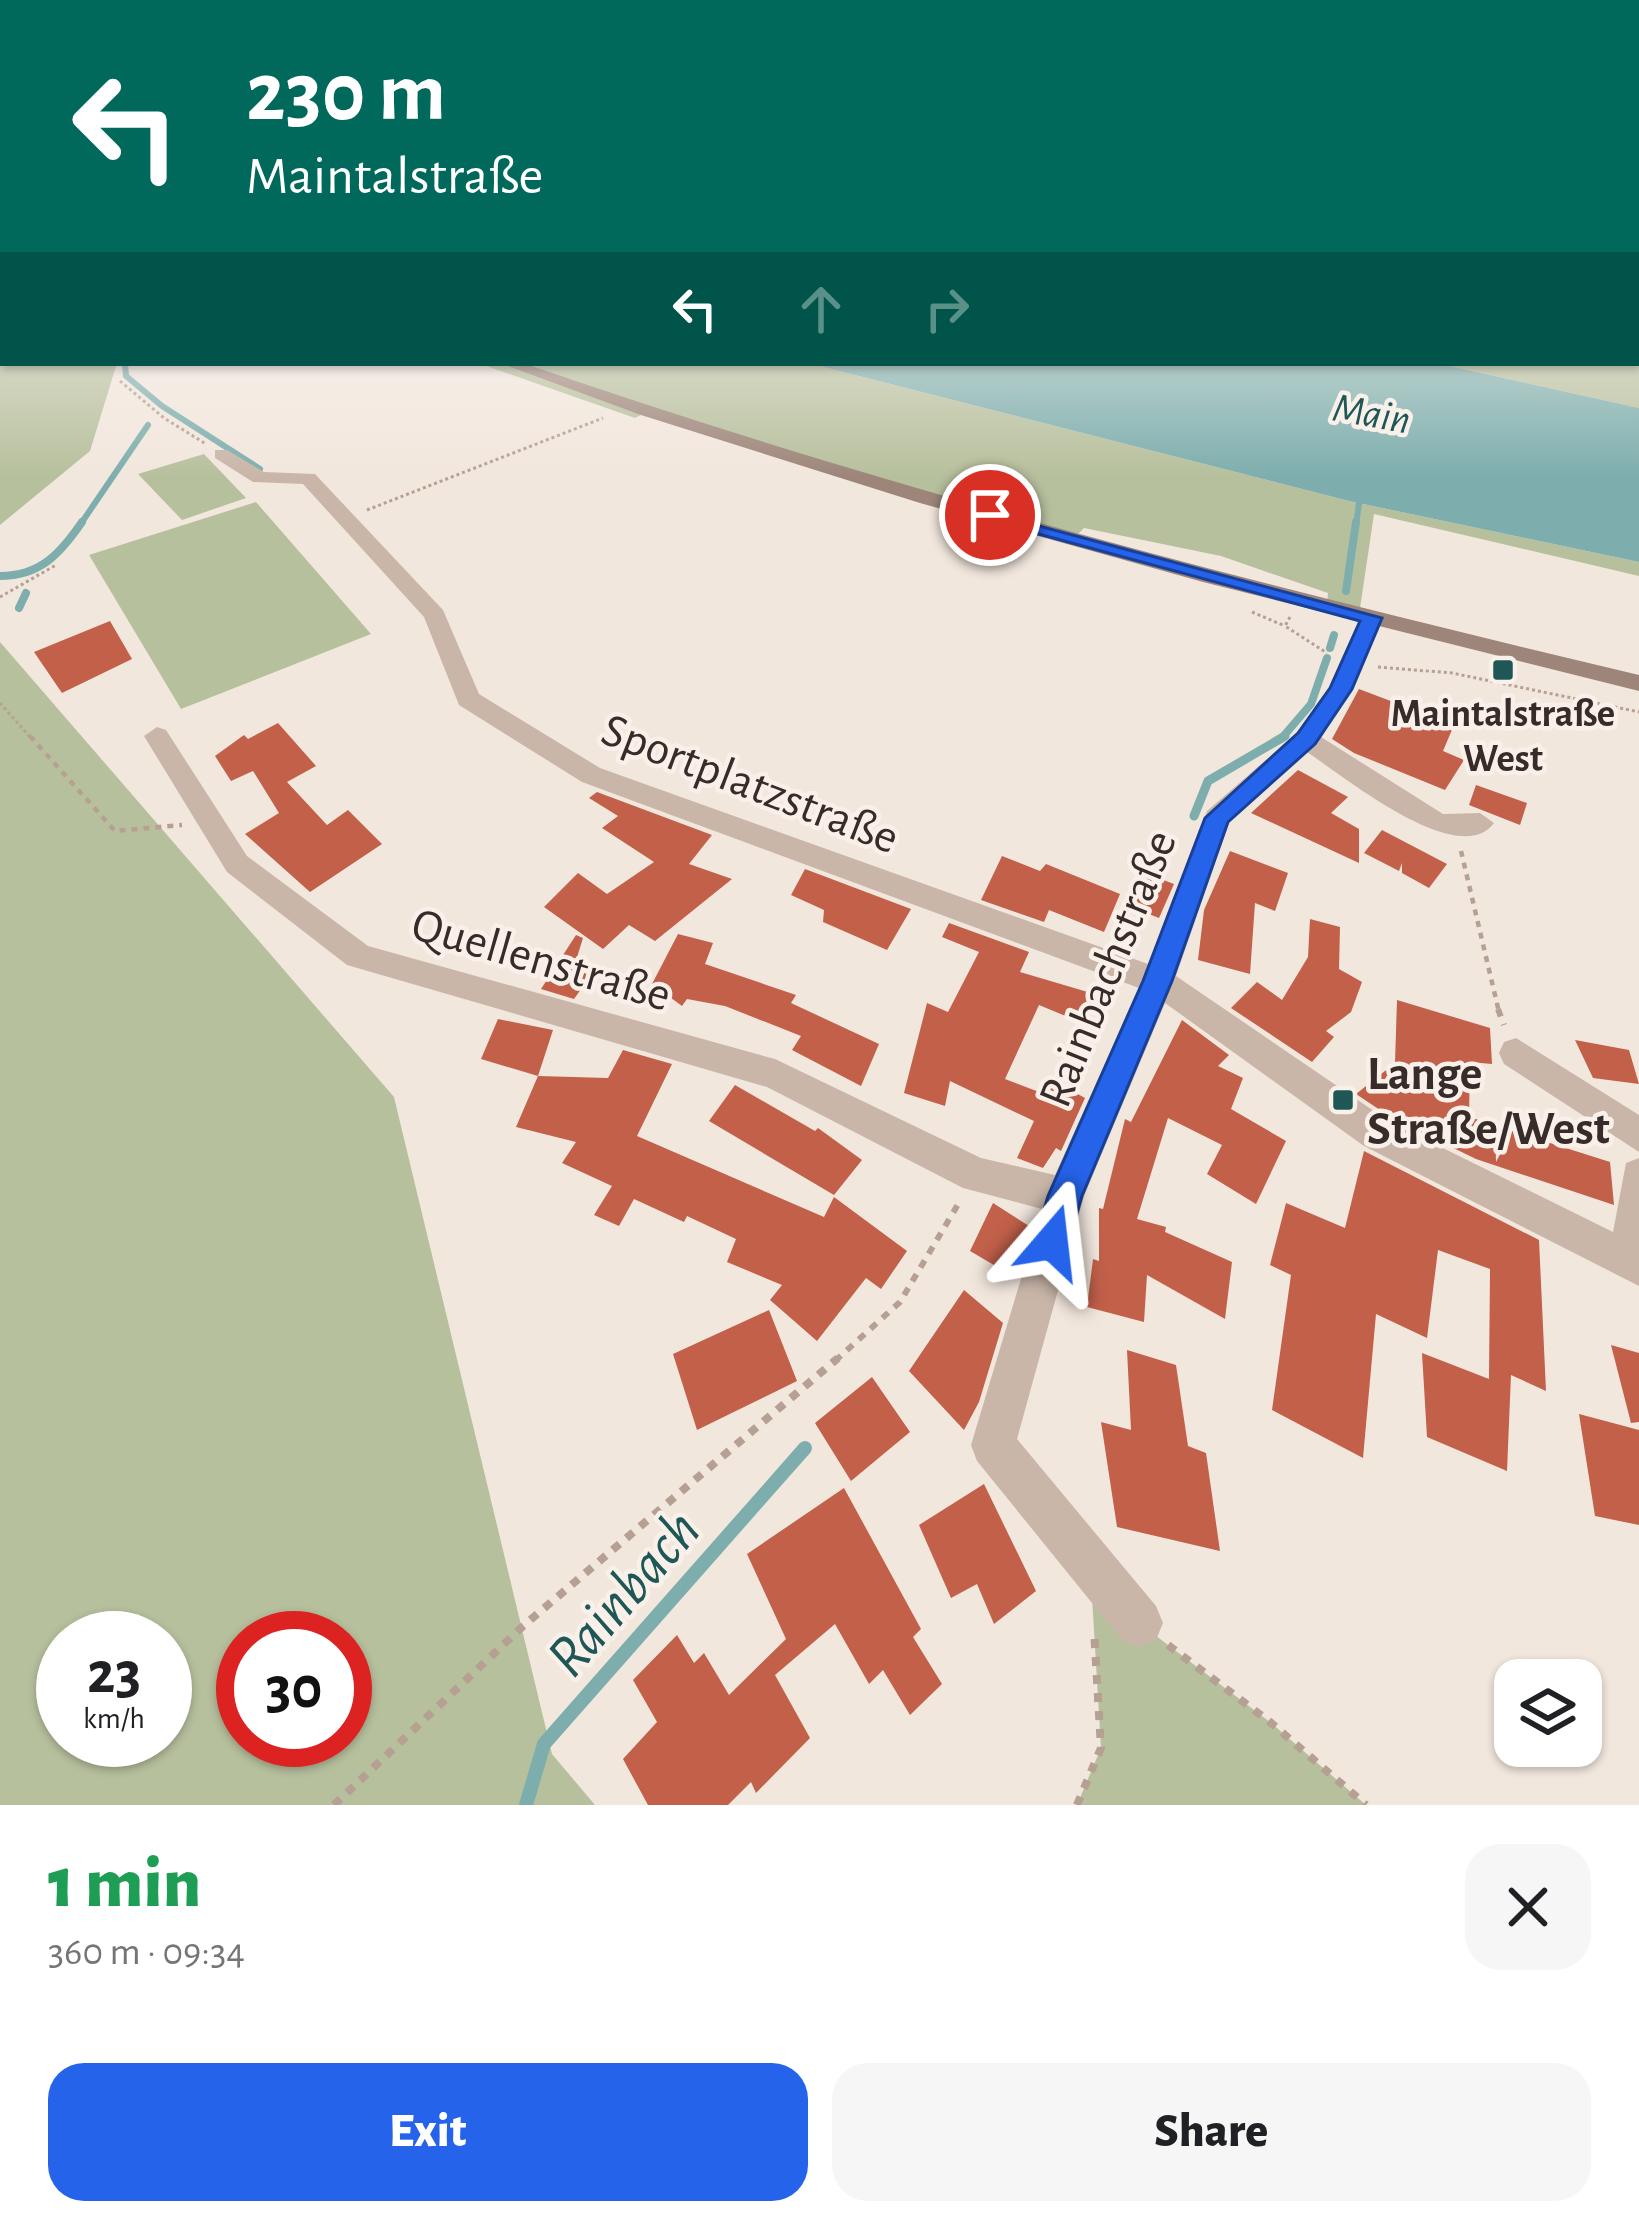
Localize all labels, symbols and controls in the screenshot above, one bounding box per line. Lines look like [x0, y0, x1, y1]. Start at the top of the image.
icon: left [48, 48, 204, 204]
text: 230 m [246, 52, 446, 136]
text: Maintalstraße [246, 150, 543, 204]
icon: left [662, 276, 728, 342]
icon: ahead [788, 276, 854, 342]
icon: right [914, 276, 980, 342]
water label: Main [1330, 387, 1414, 441]
pin [939, 464, 1041, 566]
icon: arrive [957, 482, 1023, 548]
marker: Maintalstraße West [1490, 657, 1516, 683]
place label: Maintalstraße West [1391, 695, 1615, 779]
street label: Sportplatzstraße [595, 706, 905, 863]
street label: Rainbachstraße [1032, 824, 1186, 1114]
street label: Quellenstraße [406, 901, 676, 1021]
place label: Lange Straße/West [1367, 1051, 1610, 1154]
marker: Lange Straße/West [1330, 1087, 1356, 1113]
position arrow [989, 1179, 1115, 1305]
water label: Rainbach [537, 1499, 712, 1688]
speed limit sign: 30 [216, 1611, 372, 1767]
text: 23 [87, 1644, 141, 1704]
map controls [1494, 1659, 1602, 1767]
button: layers [1494, 1659, 1602, 1767]
text: km/h [83, 1704, 145, 1734]
button: close [1465, 1844, 1591, 1970]
text: 1 min [48, 1848, 201, 1920]
text: 360 m · 09:34 [48, 1933, 245, 1972]
button: Exit [48, 2063, 808, 2201]
button: Share [832, 2063, 1591, 2201]

